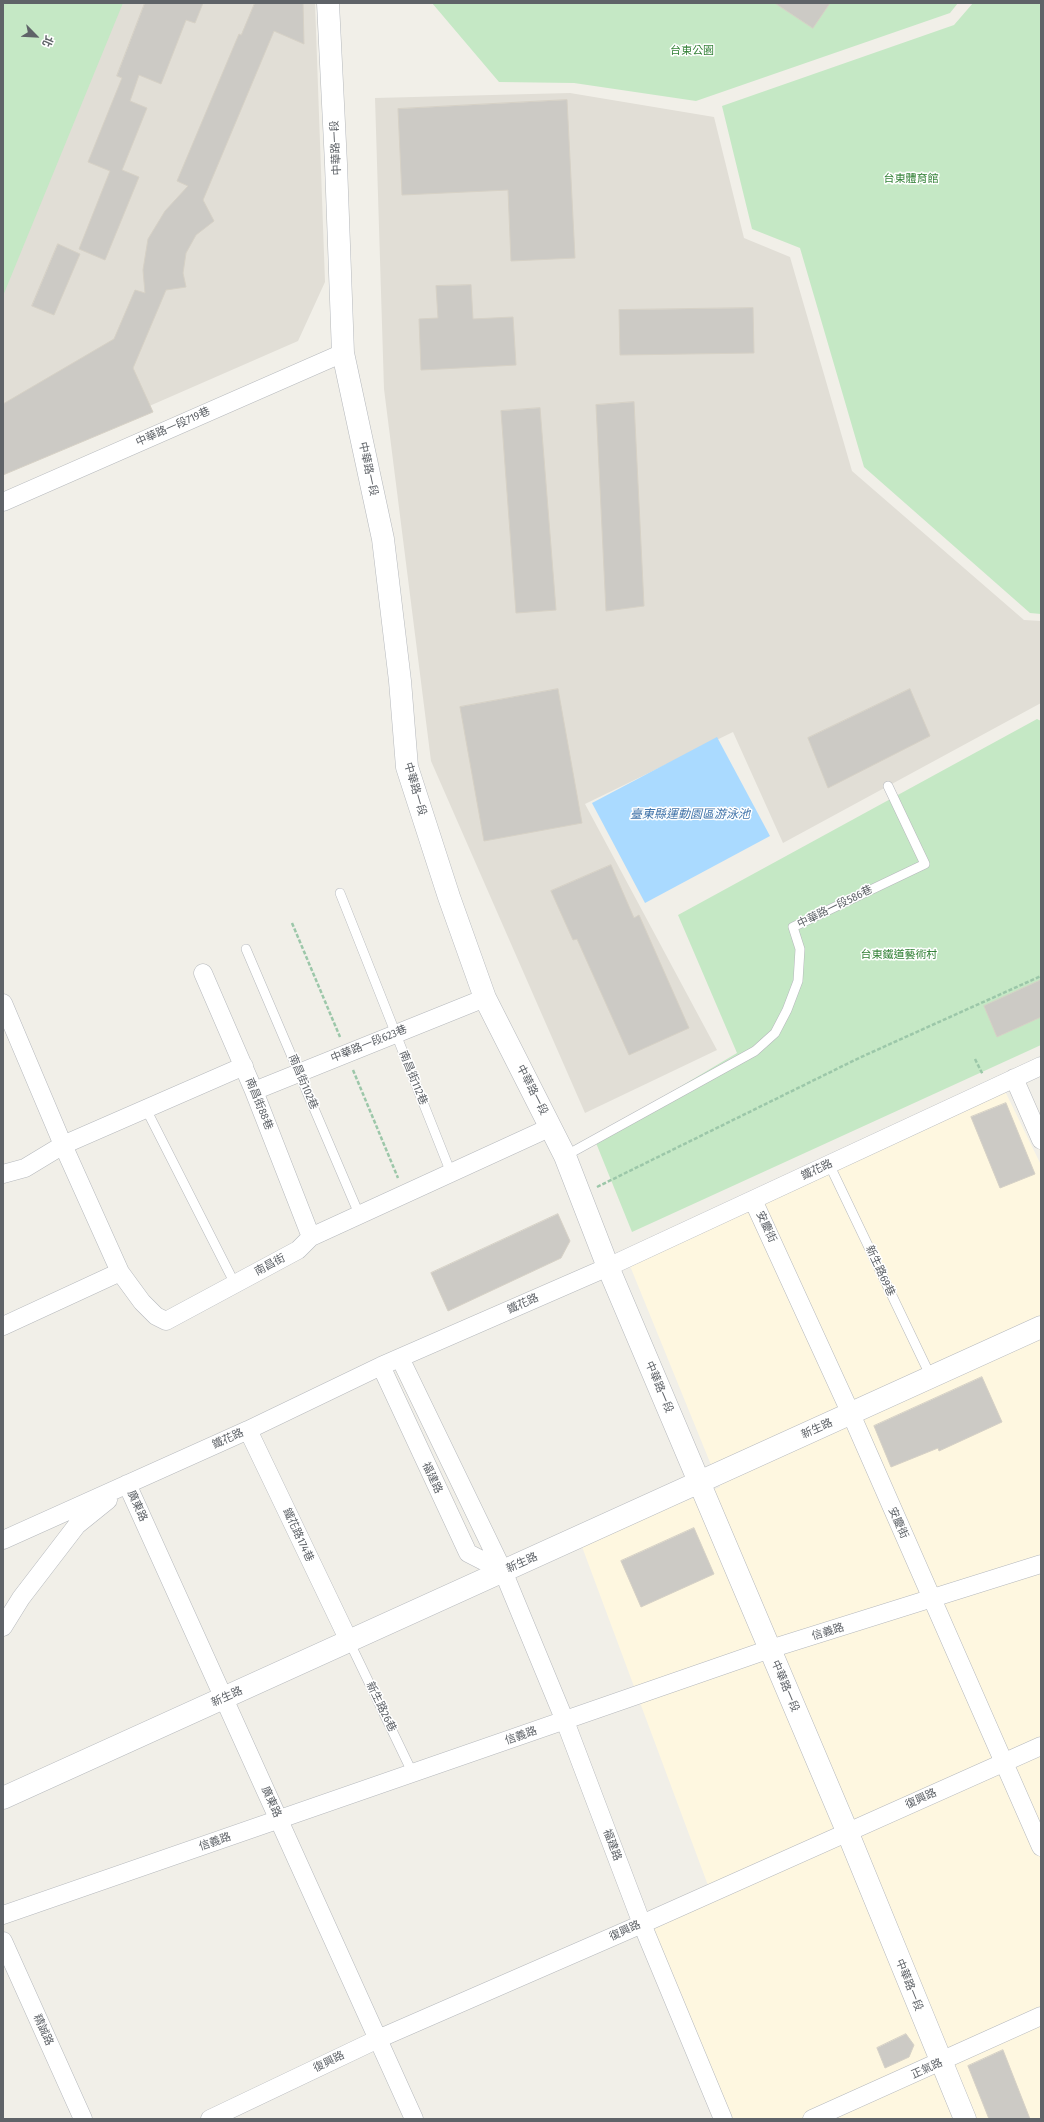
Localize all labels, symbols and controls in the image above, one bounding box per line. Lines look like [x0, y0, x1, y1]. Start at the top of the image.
north arrow [16, 16, 56, 56]
text: 北 [39, 33, 56, 49]
park label: 台東公園 [670, 44, 714, 58]
street label: 中華路一段 [328, 120, 344, 176]
park label: 台東體育館 [884, 172, 938, 186]
street label: 中華路一段719巷 [134, 405, 212, 449]
street label: 中華路一段 [356, 441, 380, 497]
street label: 中華路一段 [401, 761, 429, 817]
water label: 臺東縣運動園區游泳池 [630, 808, 750, 822]
street label: 中華路一段586巷 [795, 883, 875, 931]
park label: 台東鐵道藝術村 [861, 948, 937, 962]
street label: 中華路一段623巷 [329, 1023, 409, 1065]
street label: 南昌街112巷 [396, 1049, 430, 1107]
street label: 南昌街102巷 [285, 1052, 321, 1112]
street label: 中華路一段 [514, 1063, 550, 1117]
street label: 南昌街88巷 [243, 1076, 275, 1132]
street label: 鐵花路 [799, 1157, 835, 1183]
street label: 安慶街 [753, 1209, 779, 1245]
street label: 新生路69巷 [862, 1243, 898, 1299]
street label: 南昌街 [252, 1251, 288, 1279]
street label: 鐵花路 [505, 1291, 541, 1317]
street label: 中華路一段 [642, 1359, 676, 1415]
street label: 新生路 [799, 1416, 835, 1442]
street label: 鐵花路 [210, 1426, 246, 1452]
street label: 福建路 [419, 1460, 445, 1496]
street label: 廣東路 [124, 1488, 150, 1524]
street label: 安慶街 [885, 1505, 911, 1541]
street label: 鐵花路174巷 [280, 1506, 316, 1564]
street label: 新生路 [504, 1550, 540, 1576]
street label: 信義路 [810, 1621, 846, 1643]
street label: 中華路一段 [768, 1658, 802, 1714]
street label: 新生路26巷 [363, 1680, 399, 1734]
street label: 新生路 [209, 1684, 245, 1710]
street label: 信義路 [503, 1724, 539, 1748]
street label: 廣東路 [258, 1784, 284, 1820]
street label: 復興路 [903, 1786, 939, 1812]
street label: 福建路 [600, 1827, 624, 1863]
street label: 信義路 [197, 1830, 233, 1854]
street label: 復興路 [607, 1918, 643, 1944]
street label: 中華路一段 [893, 1957, 925, 2013]
street label: 精誠路 [30, 2012, 56, 2048]
street label: 復興路 [311, 2049, 347, 2075]
street label: 正氣路 [909, 2056, 945, 2082]

